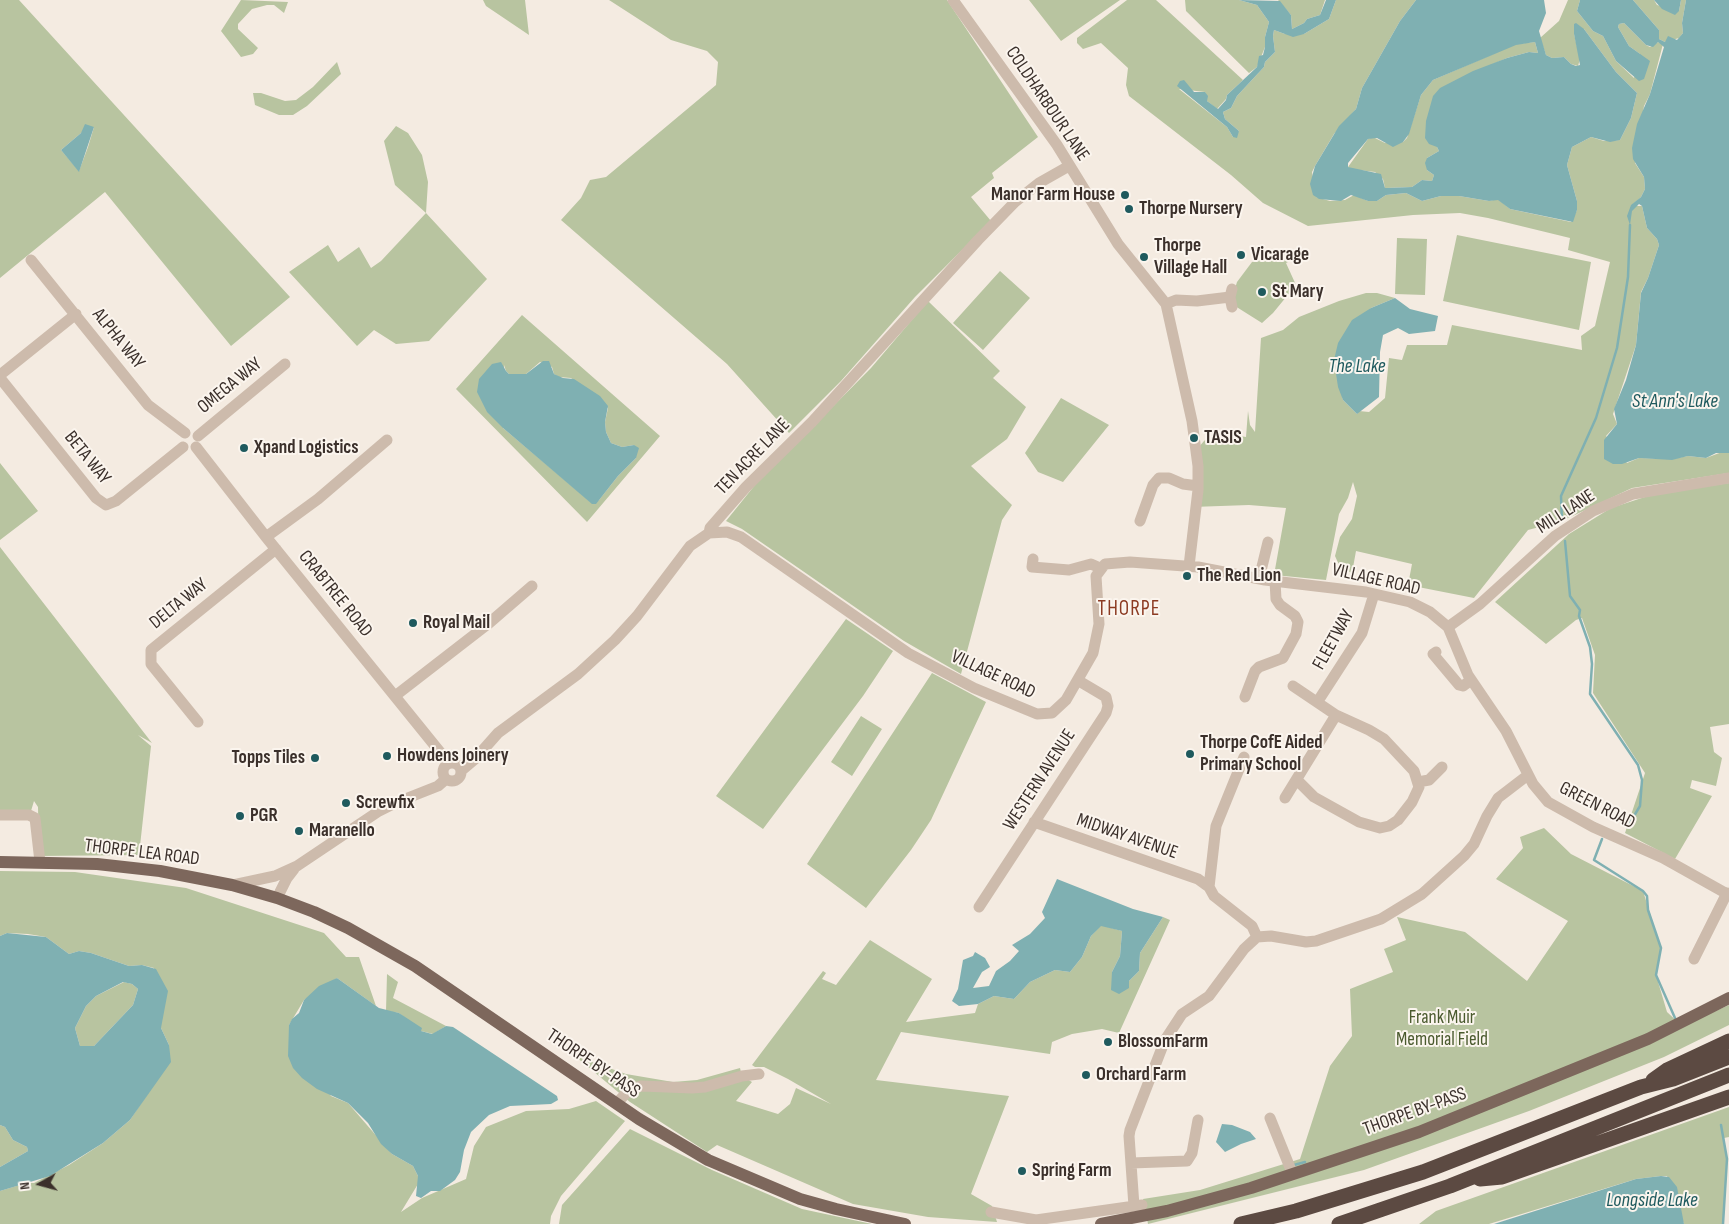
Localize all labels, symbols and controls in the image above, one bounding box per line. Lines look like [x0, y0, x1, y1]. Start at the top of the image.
street label: COLDHARBOUR LANE [1000, 42, 1094, 166]
place label: Manor Farm House [991, 184, 1115, 206]
marker: Manor Farm House [1119, 189, 1131, 201]
place label: Thorpe Nursery [1139, 198, 1243, 220]
marker: Thorpe Nursery [1123, 203, 1135, 215]
place label: Thorpe Village Hall [1154, 235, 1227, 279]
place label: Vicarage [1251, 244, 1309, 266]
marker: Vicarage [1235, 249, 1247, 261]
marker: Thorpe Village Hall [1138, 251, 1150, 263]
place label: St Mary [1272, 281, 1324, 303]
marker: St Mary [1256, 286, 1268, 298]
street label: ALPHA WAY [87, 304, 149, 374]
street label: OMEGA WAY [193, 353, 267, 419]
water label: The Lake [1328, 355, 1386, 379]
water label: St Ann's Lake [1632, 390, 1718, 414]
street label: TEN ACRE LANE [711, 414, 795, 500]
street label: BETA WAY [59, 427, 115, 489]
place label: TASIS [1204, 427, 1242, 449]
marker: TASIS [1188, 432, 1200, 444]
place label: Xpand Logistics [254, 437, 359, 459]
marker: Xpand Logistics [238, 442, 250, 454]
street label: MILL LANE [1533, 485, 1599, 539]
street label: CRABTREE ROAD [293, 546, 377, 642]
street label: VILLAGE ROAD [1329, 559, 1423, 601]
place label: The Red Lion [1197, 565, 1281, 587]
marker: The Red Lion [1181, 570, 1193, 582]
street label: DELTA WAY [145, 574, 213, 634]
district label: THORPE [1097, 597, 1161, 623]
street label: FLEETWAY [1308, 606, 1360, 674]
place label: Royal Mail [423, 612, 490, 634]
marker: Royal Mail [407, 617, 419, 629]
street label: VILLAGE ROAD [947, 646, 1039, 704]
street label: WESTERN AVENUE [999, 725, 1081, 835]
place label: Thorpe CofE Aided Primary School [1200, 732, 1323, 776]
place label: Howdens Joinery [397, 745, 509, 767]
place label: Topps Tiles [232, 747, 305, 769]
marker: Thorpe CofE Aided Primary School [1184, 748, 1196, 760]
marker: Howdens Joinery [381, 750, 393, 762]
marker: Topps Tiles [309, 752, 321, 764]
street label: GREEN ROAD [1555, 777, 1639, 835]
place label: Screwfix [356, 792, 415, 814]
marker: Screwfix [340, 797, 352, 809]
place label: PGR [250, 805, 278, 827]
street label: MIDWAY AVENUE [1073, 809, 1181, 865]
marker: PGR [234, 810, 246, 822]
place label: Maranello [309, 820, 375, 842]
marker: Maranello [293, 825, 305, 837]
street label: THORPE LEA ROAD [83, 835, 201, 871]
park label: Frank Muir Memorial Field [1396, 1007, 1488, 1051]
street label: THORPE BY-PASS [542, 1024, 644, 1104]
place label: BlossomFarm [1118, 1031, 1208, 1053]
marker: BlossomFarm [1102, 1036, 1114, 1048]
place label: Orchard Farm [1096, 1064, 1186, 1086]
marker: Orchard Farm [1080, 1069, 1092, 1081]
street label: THORPE BY-PASS [1360, 1083, 1470, 1141]
north arrow [15, 1159, 65, 1209]
place label: Spring Farm [1032, 1160, 1112, 1182]
marker: Spring Farm [1016, 1165, 1028, 1177]
text: N [16, 1181, 34, 1191]
water label: Longside Lake [1606, 1189, 1698, 1213]

